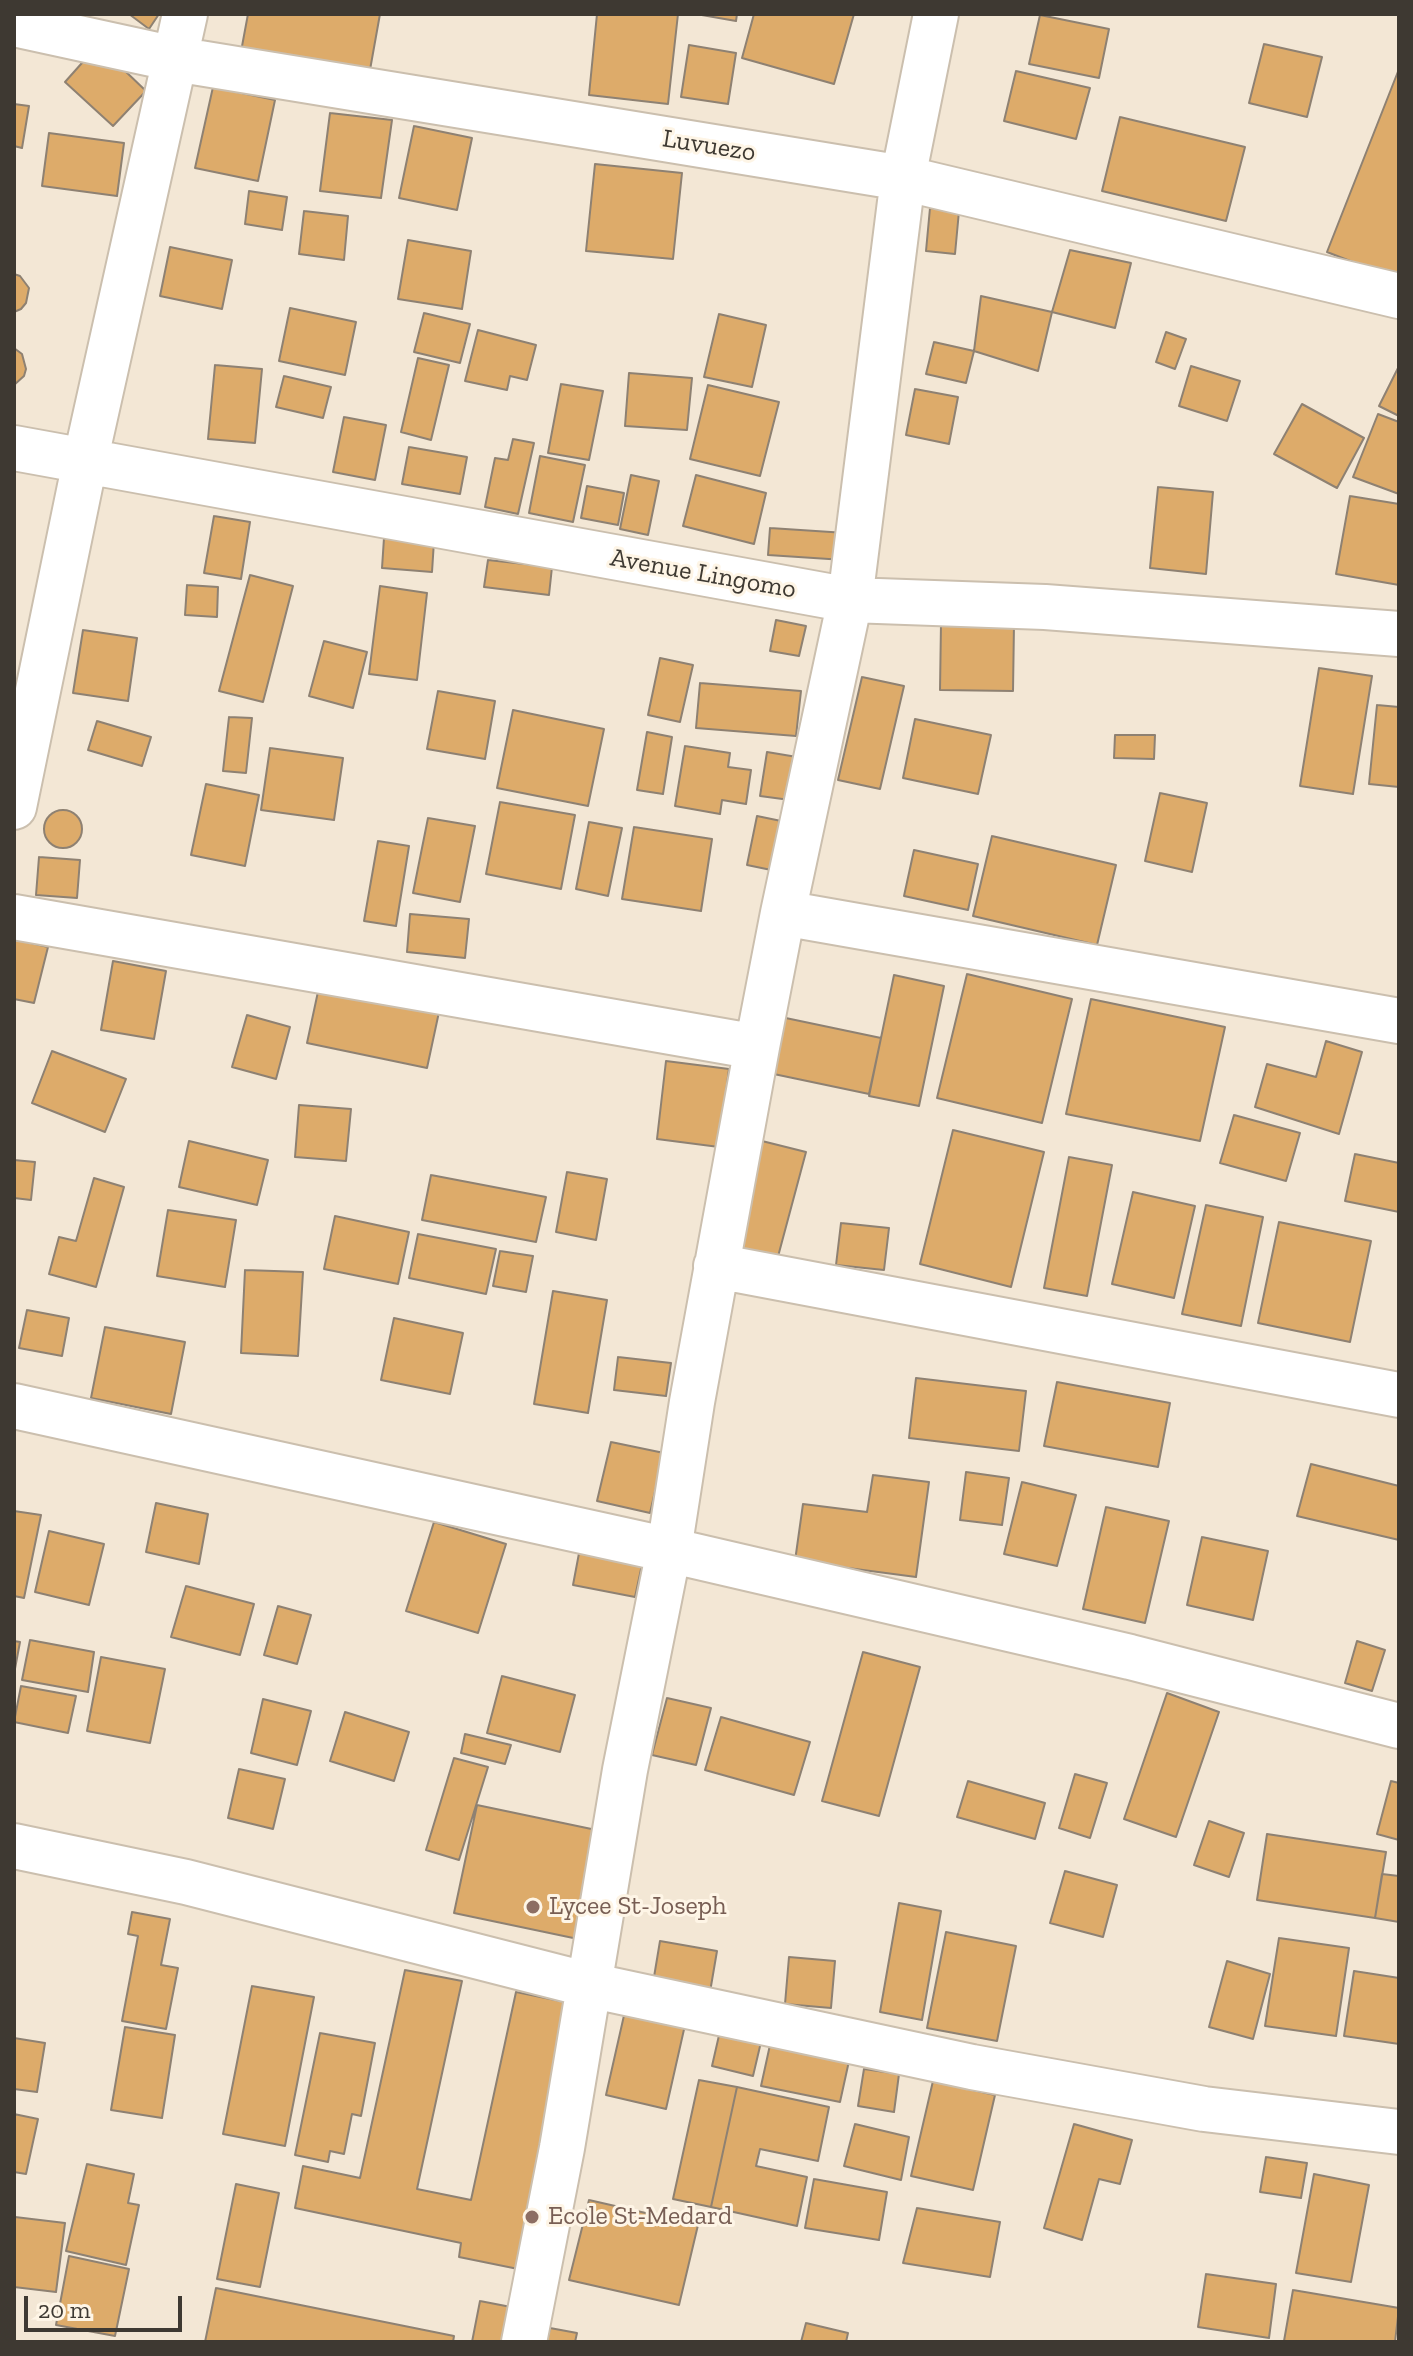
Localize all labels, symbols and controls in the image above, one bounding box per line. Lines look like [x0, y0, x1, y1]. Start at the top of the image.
street label: Luvuezo [660, 123, 758, 169]
street label: Avenue Lingomo [608, 542, 798, 606]
place label: Lycee St-Joseph [549, 1891, 727, 1923]
marker: Lycee St-Joseph [524, 1898, 542, 1916]
place label: Ecole St-Medard [548, 2201, 732, 2233]
marker: Ecole St-Medard [523, 2208, 541, 2226]
scale bar [28, 2280, 186, 2330]
text: 20 m [38, 2295, 90, 2324]

